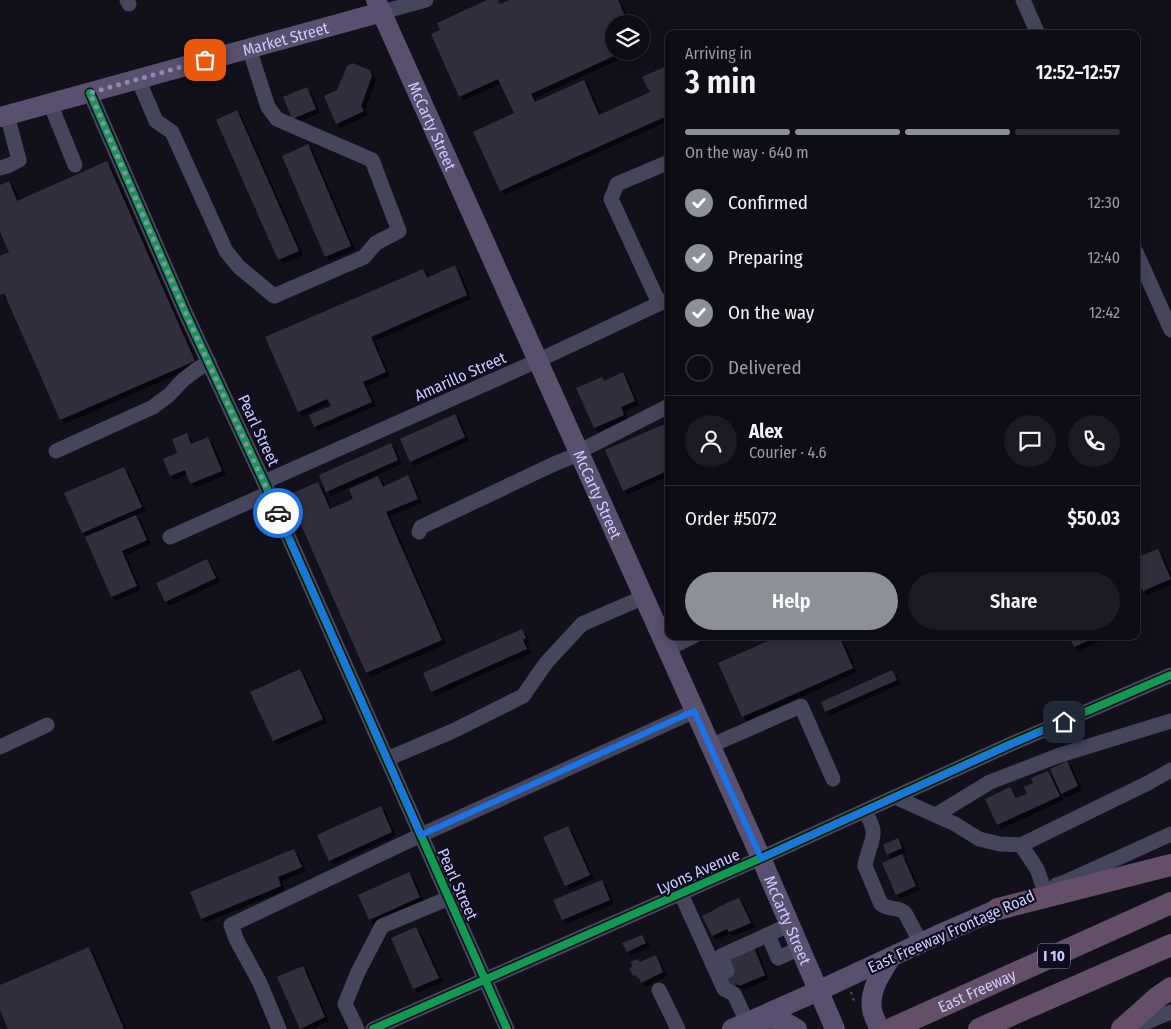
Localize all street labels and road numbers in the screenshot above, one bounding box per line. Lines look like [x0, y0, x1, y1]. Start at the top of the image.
street label: Market Street [240, 18, 331, 60]
street label: McCarty Street [404, 79, 460, 174]
street label: Amarillo Street [412, 348, 510, 405]
street label: Pearl Street [234, 392, 284, 470]
street label: McCarty Street [569, 447, 626, 543]
street label: Pearl Street [433, 845, 482, 924]
street label: Lyons Avenue [654, 845, 743, 898]
street label: McCarty Street [760, 873, 815, 968]
street label: East Freeway Frontage Road [865, 886, 1037, 977]
road number: I 10 [1038, 944, 1070, 968]
street label: East Freeway [935, 965, 1020, 1017]

